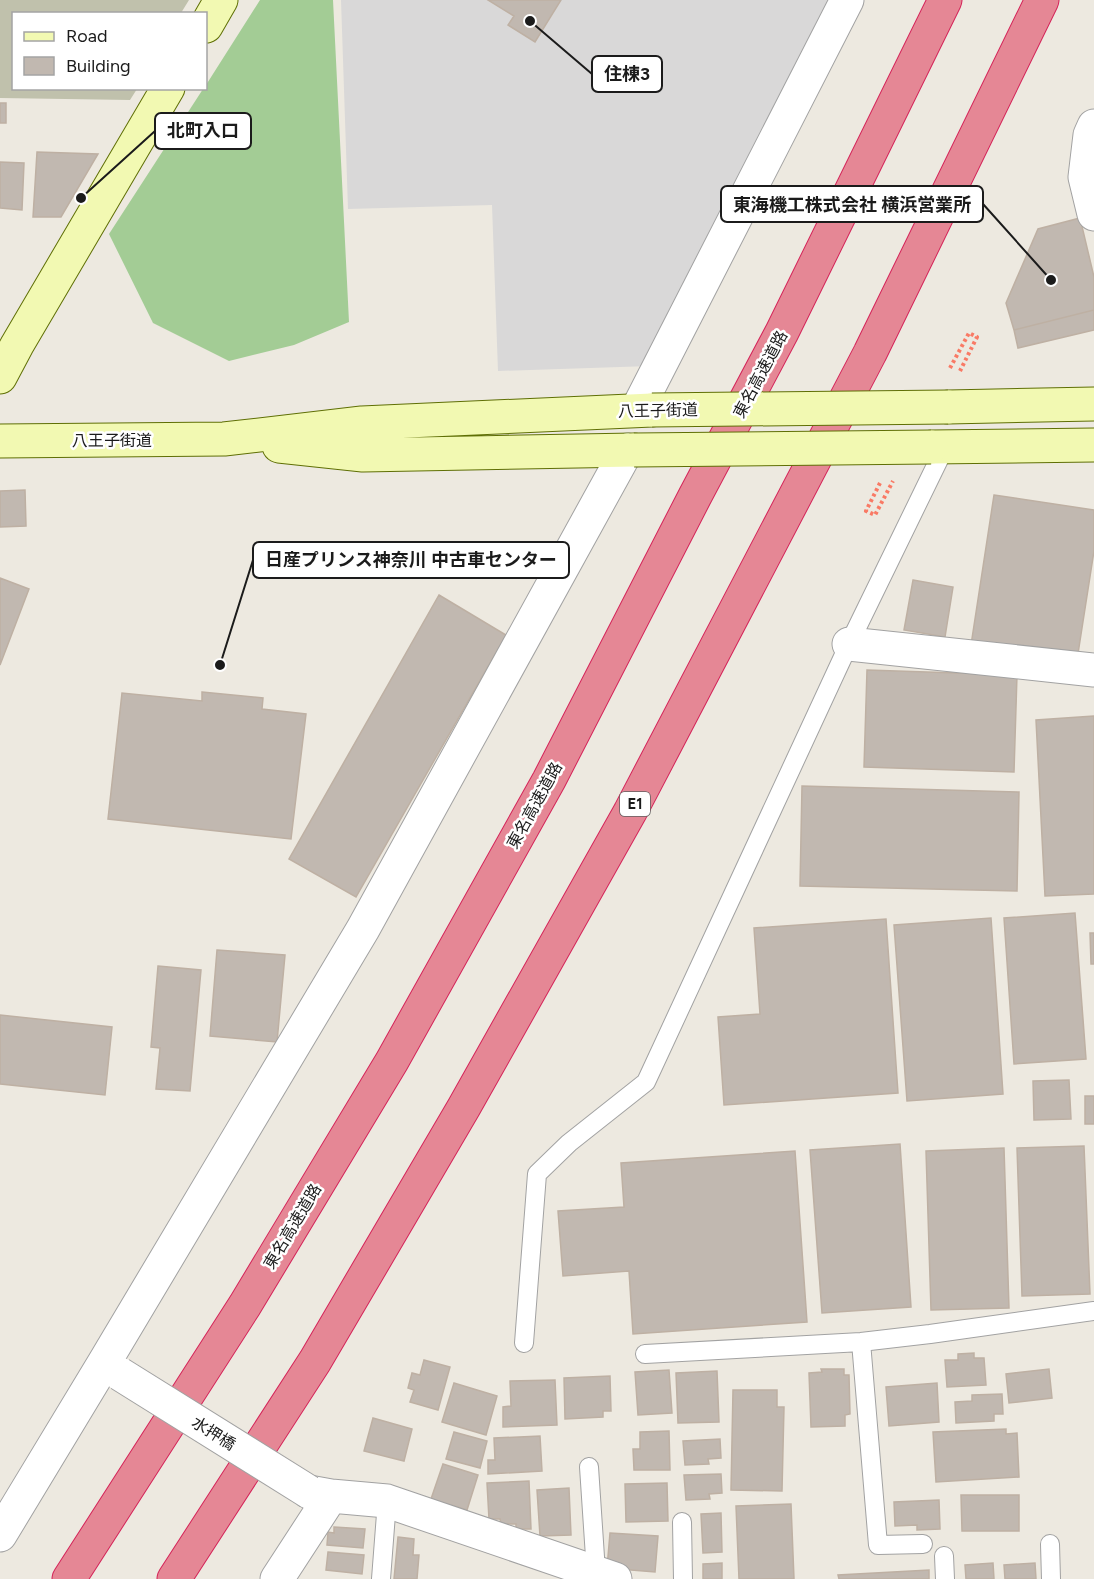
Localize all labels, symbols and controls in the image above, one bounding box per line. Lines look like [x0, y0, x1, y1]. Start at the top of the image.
legend [12, 12, 207, 90]
text: Road [66, 25, 107, 47]
text: Building [66, 55, 131, 77]
callout: 住棟3 [592, 56, 662, 92]
text: 住棟3 [604, 63, 650, 85]
callout: 北町入口 [155, 113, 251, 149]
text: 北町入口 [167, 120, 239, 142]
callout: 東海機工株式会社 横浜営業所 [721, 186, 983, 222]
text: 東海機工株式会社 横浜営業所 [733, 194, 971, 216]
street label: 東名高速道路 [730, 327, 791, 421]
street label: 八王子街道 [618, 400, 698, 421]
street label: 八王子街道 [72, 431, 152, 450]
callout: 日産プリンス神奈川 中古車センター [253, 542, 569, 578]
text: 日産プリンス神奈川 中古車センター [265, 549, 557, 571]
street label: 東名高速道路 [503, 759, 566, 852]
road number: E1 [620, 792, 650, 816]
street label: 東名高速道路 [260, 1180, 325, 1272]
street label: 水押橋 [188, 1413, 239, 1454]

